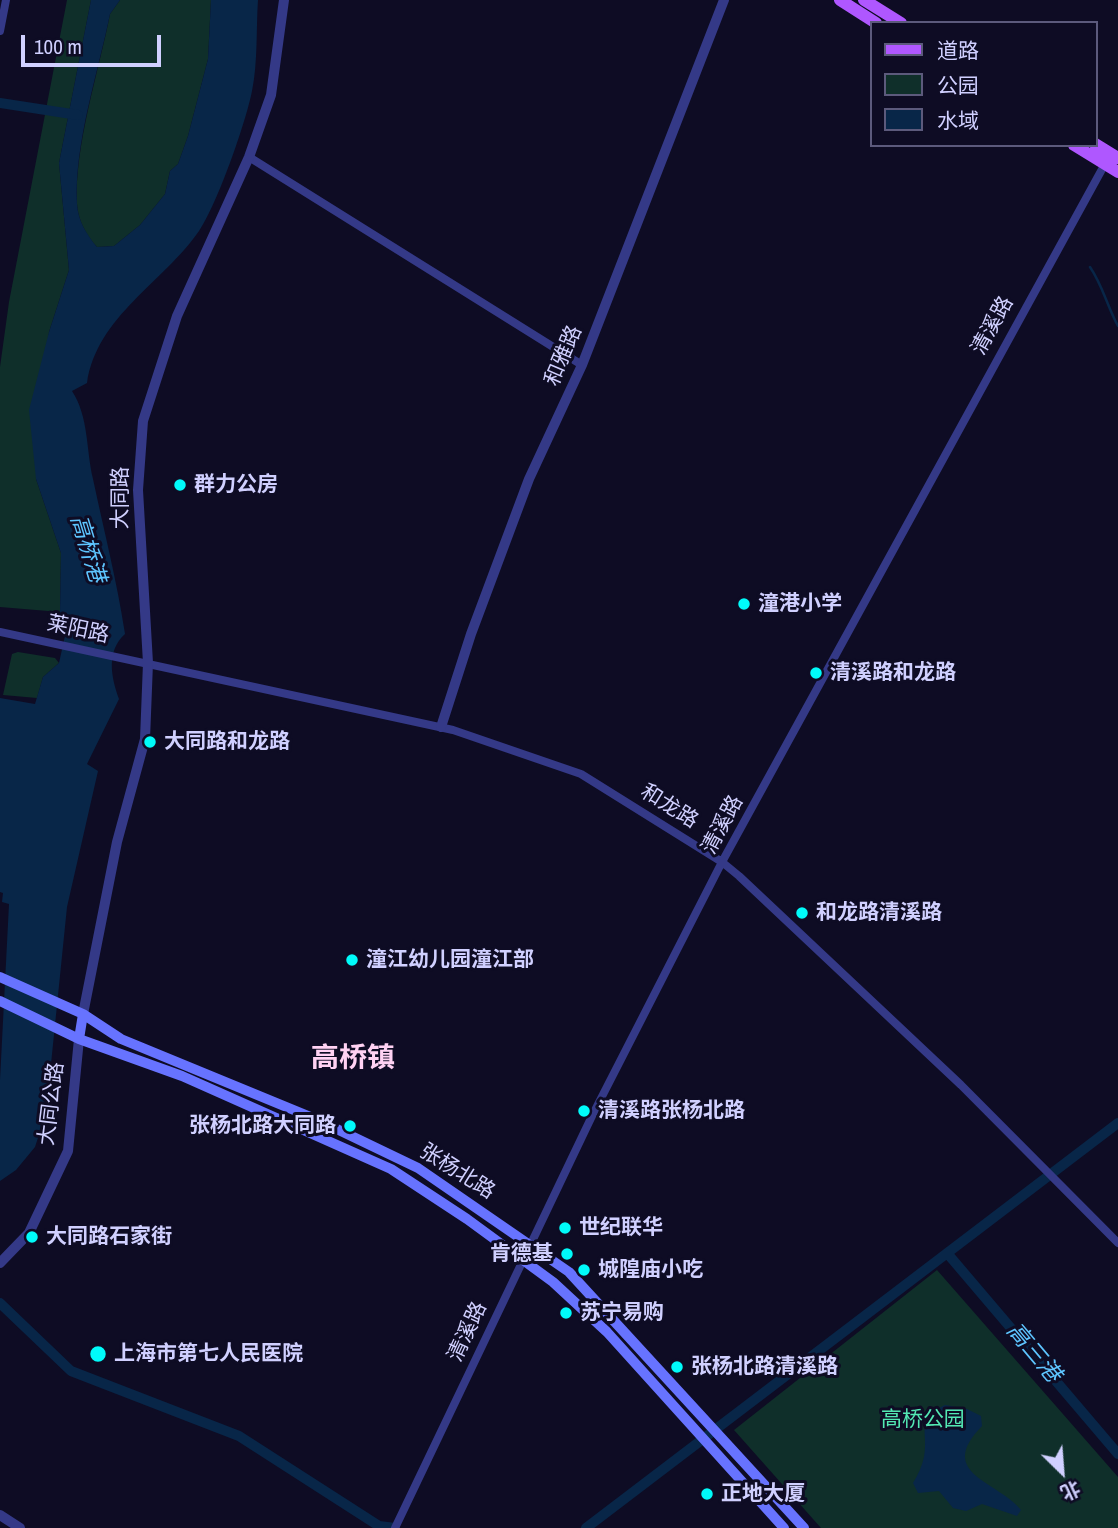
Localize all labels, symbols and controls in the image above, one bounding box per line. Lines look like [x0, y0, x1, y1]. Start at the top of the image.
scale bar [24, 21, 164, 65]
legend [870, 21, 1097, 147]
text: 100 m [34, 32, 82, 61]
text: 道路 [937, 36, 979, 65]
text: 公园 [937, 71, 979, 100]
text: 水域 [937, 106, 979, 135]
street label: 清溪路 [967, 292, 1019, 360]
street label: 和雅路 [540, 322, 588, 390]
street label: 大同路 [108, 467, 134, 529]
place label: 群力公房 [194, 472, 278, 498]
marker: 群力公房 [172, 477, 188, 493]
water label: 高桥港 [64, 512, 110, 586]
place label: 潼港小学 [758, 591, 842, 617]
marker: 潼港小学 [736, 596, 752, 612]
street label: 莱阳路 [45, 611, 111, 649]
place label: 清溪路和龙路 [830, 660, 956, 686]
marker: 清溪路和龙路 [808, 665, 824, 681]
place label: 大同路和龙路 [164, 729, 290, 755]
marker: 大同路和龙路 [142, 734, 158, 750]
street label: 和龙路 [636, 780, 702, 834]
street label: 清溪路 [697, 791, 749, 859]
place label: 和龙路清溪路 [816, 900, 942, 926]
marker: 和龙路清溪路 [794, 905, 810, 921]
place label: 潼江幼儿园潼江部 [366, 947, 534, 973]
marker: 潼江幼儿园潼江部 [344, 952, 360, 968]
district label: 高桥镇 [311, 1042, 395, 1076]
street label: 大同公路 [34, 1061, 70, 1147]
place label: 清溪路张杨北路 [598, 1098, 745, 1124]
marker: 清溪路张杨北路 [576, 1103, 592, 1119]
place label: 张杨北路大同路 [189, 1113, 336, 1139]
marker: 张杨北路大同路 [342, 1118, 358, 1134]
street label: 张杨北路 [415, 1139, 499, 1205]
place label: 世纪联华 [579, 1215, 663, 1241]
marker: 世纪联华 [557, 1220, 573, 1236]
place label: 大同路石家街 [46, 1224, 172, 1250]
marker: 大同路石家街 [24, 1229, 40, 1245]
place label: 肯德基 [490, 1241, 553, 1267]
marker: 肯德基 [559, 1246, 575, 1262]
place label: 城隍庙小吃 [598, 1257, 703, 1283]
marker: 城隍庙小吃 [576, 1262, 592, 1278]
street label: 清溪路 [443, 1298, 493, 1366]
place label: 苏宁易购 [580, 1300, 664, 1326]
marker: 苏宁易购 [558, 1305, 574, 1321]
water label: 高三港 [1000, 1318, 1066, 1388]
place label: 上海市第七人民医院 [114, 1341, 303, 1367]
marker: 上海市第七人民医院 [88, 1344, 108, 1364]
place label: 张杨北路清溪路 [691, 1354, 838, 1380]
marker: 张杨北路清溪路 [669, 1359, 685, 1375]
park label: 高桥公园 [881, 1407, 965, 1433]
north arrow [1027, 1437, 1097, 1507]
text: 北 [1057, 1475, 1085, 1507]
place label: 正地大厦 [721, 1481, 805, 1507]
marker: 正地大厦 [699, 1486, 715, 1502]

